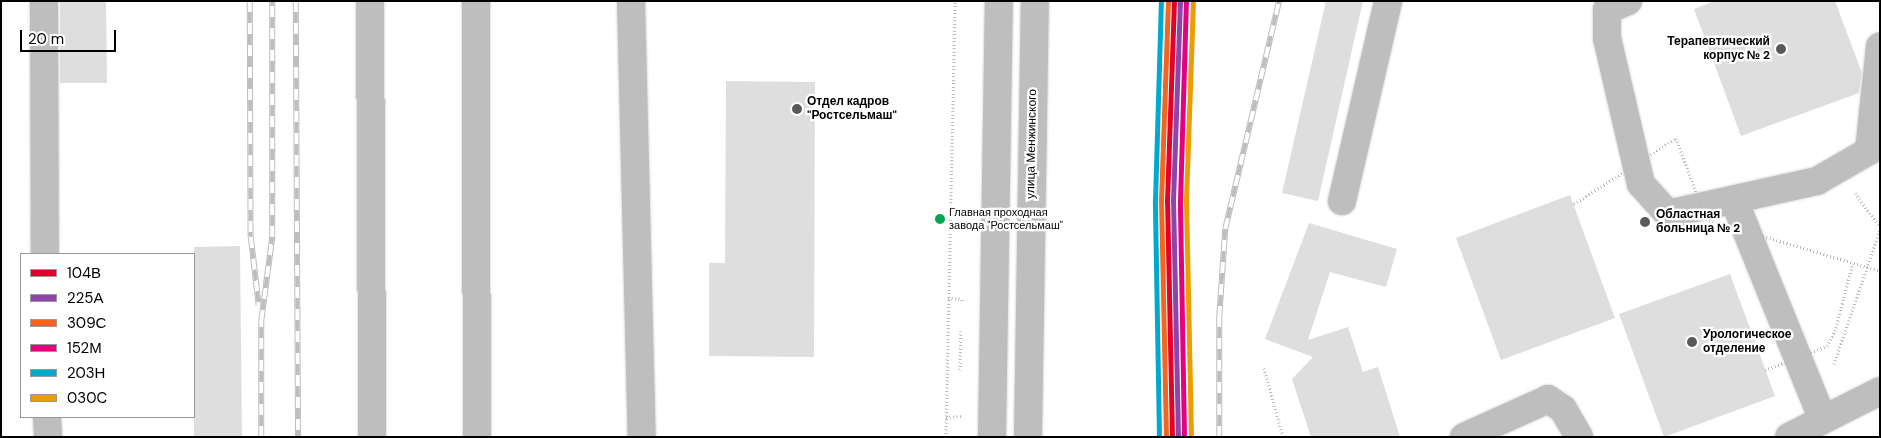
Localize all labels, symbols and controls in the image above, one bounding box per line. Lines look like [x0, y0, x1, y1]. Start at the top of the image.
scale bar [22, 20, 119, 52]
text: 20 m [28, 29, 64, 49]
place label: Терапевтический корпус № 2 [1667, 35, 1770, 63]
marker: Терапевтический корпус № 2 [1774, 42, 1788, 56]
street label: улица Менжинского [1024, 89, 1040, 199]
place label: Отдел кадров "Ростсельмаш" [807, 95, 897, 123]
marker: Отдел кадров "Ростсельмаш" [791, 103, 803, 115]
place label: Главная проходная завода "Ростсельмаш" [949, 206, 1063, 232]
place label: Областная больница № 2 [1656, 208, 1740, 236]
marker: Главная проходная завода "Ростсельмаш" [935, 214, 945, 224]
marker: Областная больница № 2 [1638, 215, 1652, 229]
legend [20, 253, 195, 418]
text: 104В [67, 263, 101, 283]
text: 225А [67, 288, 103, 308]
text: 309С [67, 313, 106, 333]
place label: Урологическое отделение [1703, 328, 1792, 356]
marker: Урологическое отделение [1685, 335, 1699, 349]
text: 152М [67, 338, 102, 358]
text: 203Н [67, 363, 105, 383]
text: 030C [67, 388, 107, 408]

